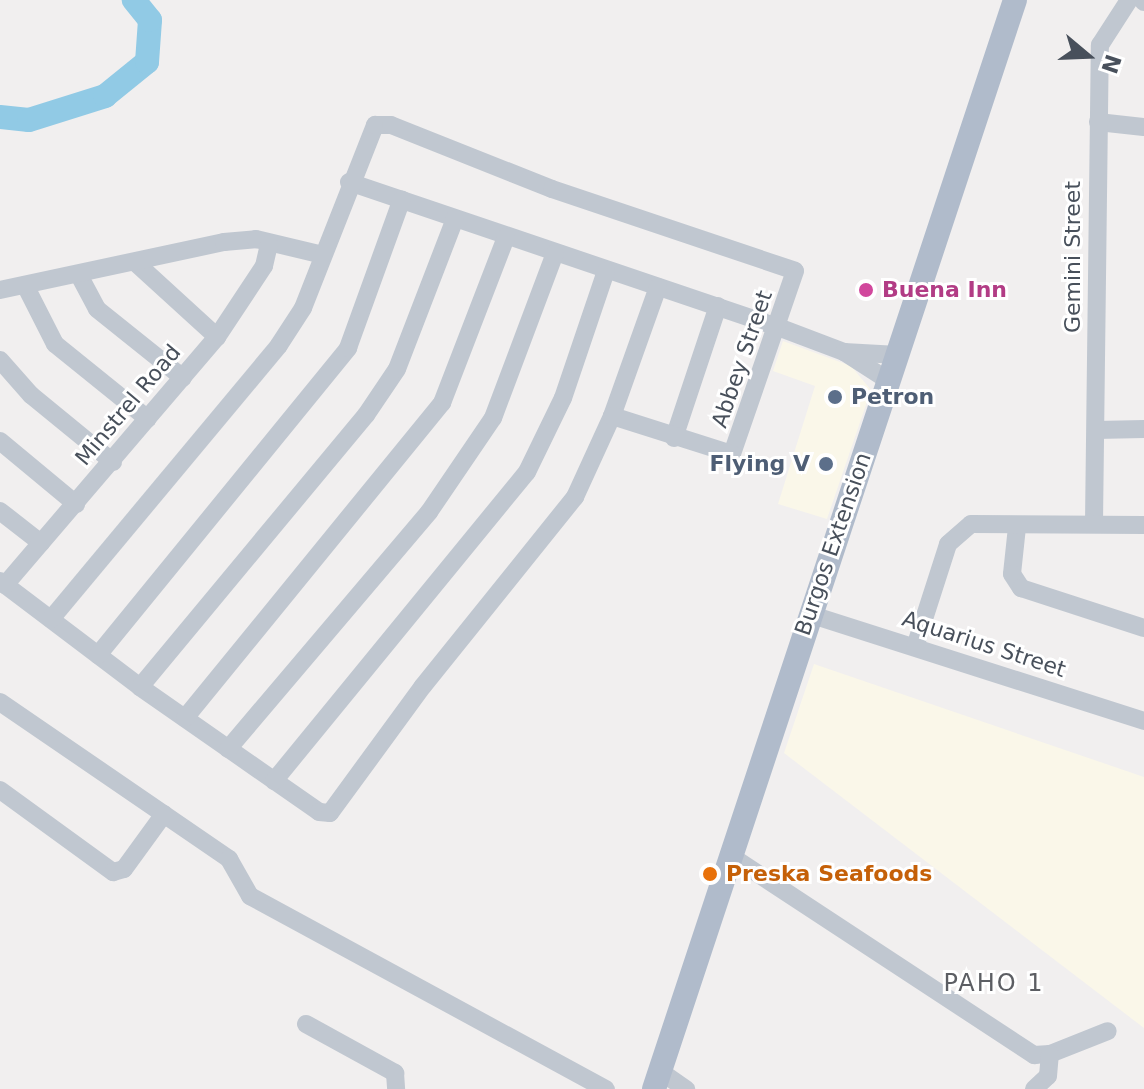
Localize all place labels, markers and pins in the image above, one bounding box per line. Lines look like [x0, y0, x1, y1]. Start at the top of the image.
place label: Buena Inn [882, 277, 1007, 303]
marker: Buena Inn [857, 281, 875, 299]
place label: Petron [851, 384, 934, 410]
marker: Petron [826, 388, 844, 406]
place label: Flying V [709, 451, 810, 477]
marker: Flying V [817, 455, 835, 473]
place label: Preska Seafoods [726, 861, 932, 887]
marker: Preska Seafoods [701, 865, 719, 883]

